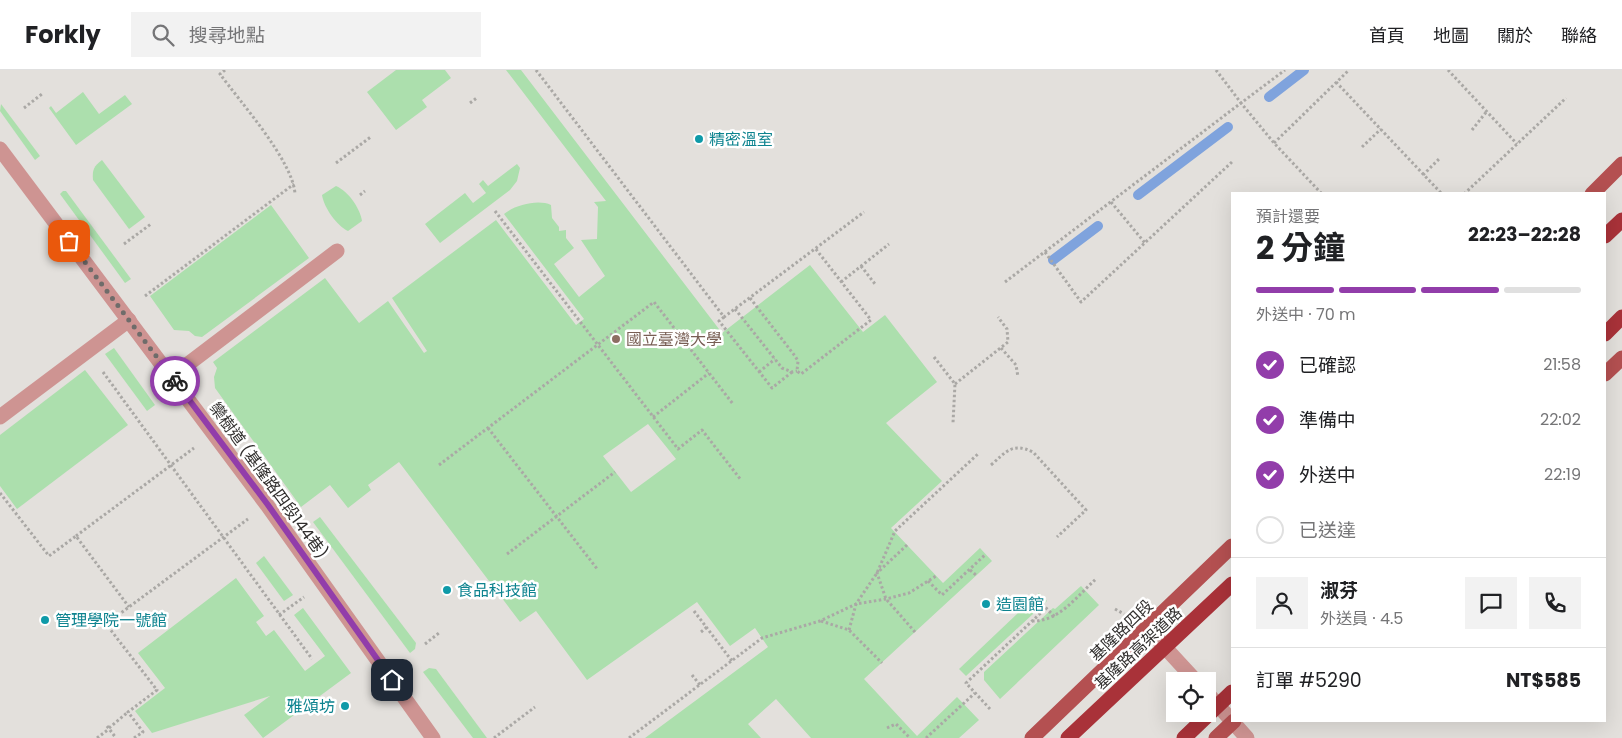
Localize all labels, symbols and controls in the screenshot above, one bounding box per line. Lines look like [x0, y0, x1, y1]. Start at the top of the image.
search box [131, 12, 481, 57]
text: Forkly [25, 18, 101, 51]
icon: search [149, 21, 177, 49]
text: 搜尋地點 [189, 22, 265, 49]
text: 首頁 [1369, 23, 1405, 48]
text: 地圖 [1433, 23, 1469, 48]
text: 關於 [1497, 23, 1533, 48]
text: 聯絡 [1561, 23, 1597, 48]
place label: 精密溫室 [709, 128, 773, 151]
marker: 精密溫室 [693, 133, 705, 145]
text: 預計還要 [1256, 205, 1320, 228]
pin [48, 220, 90, 262]
text: 22:23–22:28 [1468, 221, 1581, 248]
text: 2 分鐘 [1256, 225, 1345, 270]
icon: bag [55, 227, 83, 255]
text: 外送中 · 70 m [1256, 303, 1355, 326]
place label: 國立臺灣大學 [626, 328, 722, 351]
marker: 國立臺灣大學 [610, 333, 622, 345]
icon: check [1256, 351, 1284, 379]
text: 已確認 [1299, 352, 1356, 379]
text: 21:58 [1543, 353, 1581, 376]
courier [150, 356, 200, 406]
icon: bike [161, 367, 189, 395]
street label: 欒樹道 (基隆路四段144巷) [204, 397, 333, 563]
icon: check [1256, 406, 1284, 434]
text: 準備中 [1299, 407, 1356, 434]
text: 22:02 [1540, 408, 1581, 431]
icon: check [1256, 461, 1284, 489]
text: 外送中 [1299, 462, 1356, 489]
text: 22:19 [1544, 463, 1581, 486]
text: 已送達 [1299, 517, 1356, 544]
button: person [1256, 577, 1308, 629]
text: 淑芬 [1320, 577, 1358, 604]
button: chat [1465, 577, 1517, 629]
button: phone [1529, 577, 1581, 629]
place label: 食品科技館 [457, 579, 537, 602]
marker: 食品科技館 [441, 584, 453, 596]
place label: 造園館 [996, 593, 1044, 616]
street label: 基隆路四段 [1085, 594, 1158, 666]
marker: 造園館 [980, 598, 992, 610]
street label: 基隆路高架道路 [1090, 602, 1187, 695]
text: 外送員 · 4.5 [1320, 607, 1403, 630]
place label: 管理學院一號館 [55, 609, 167, 632]
marker: 管理學院一號館 [39, 614, 51, 626]
pin [371, 659, 413, 701]
icon: home [378, 666, 406, 694]
text: 訂單 #5290 [1256, 667, 1362, 694]
text: NT$585 [1506, 667, 1581, 694]
map controls [1166, 672, 1216, 722]
button: locate [1166, 672, 1216, 722]
place label: 雅頌坊 [287, 695, 335, 718]
marker: 雅頌坊 [339, 700, 351, 712]

